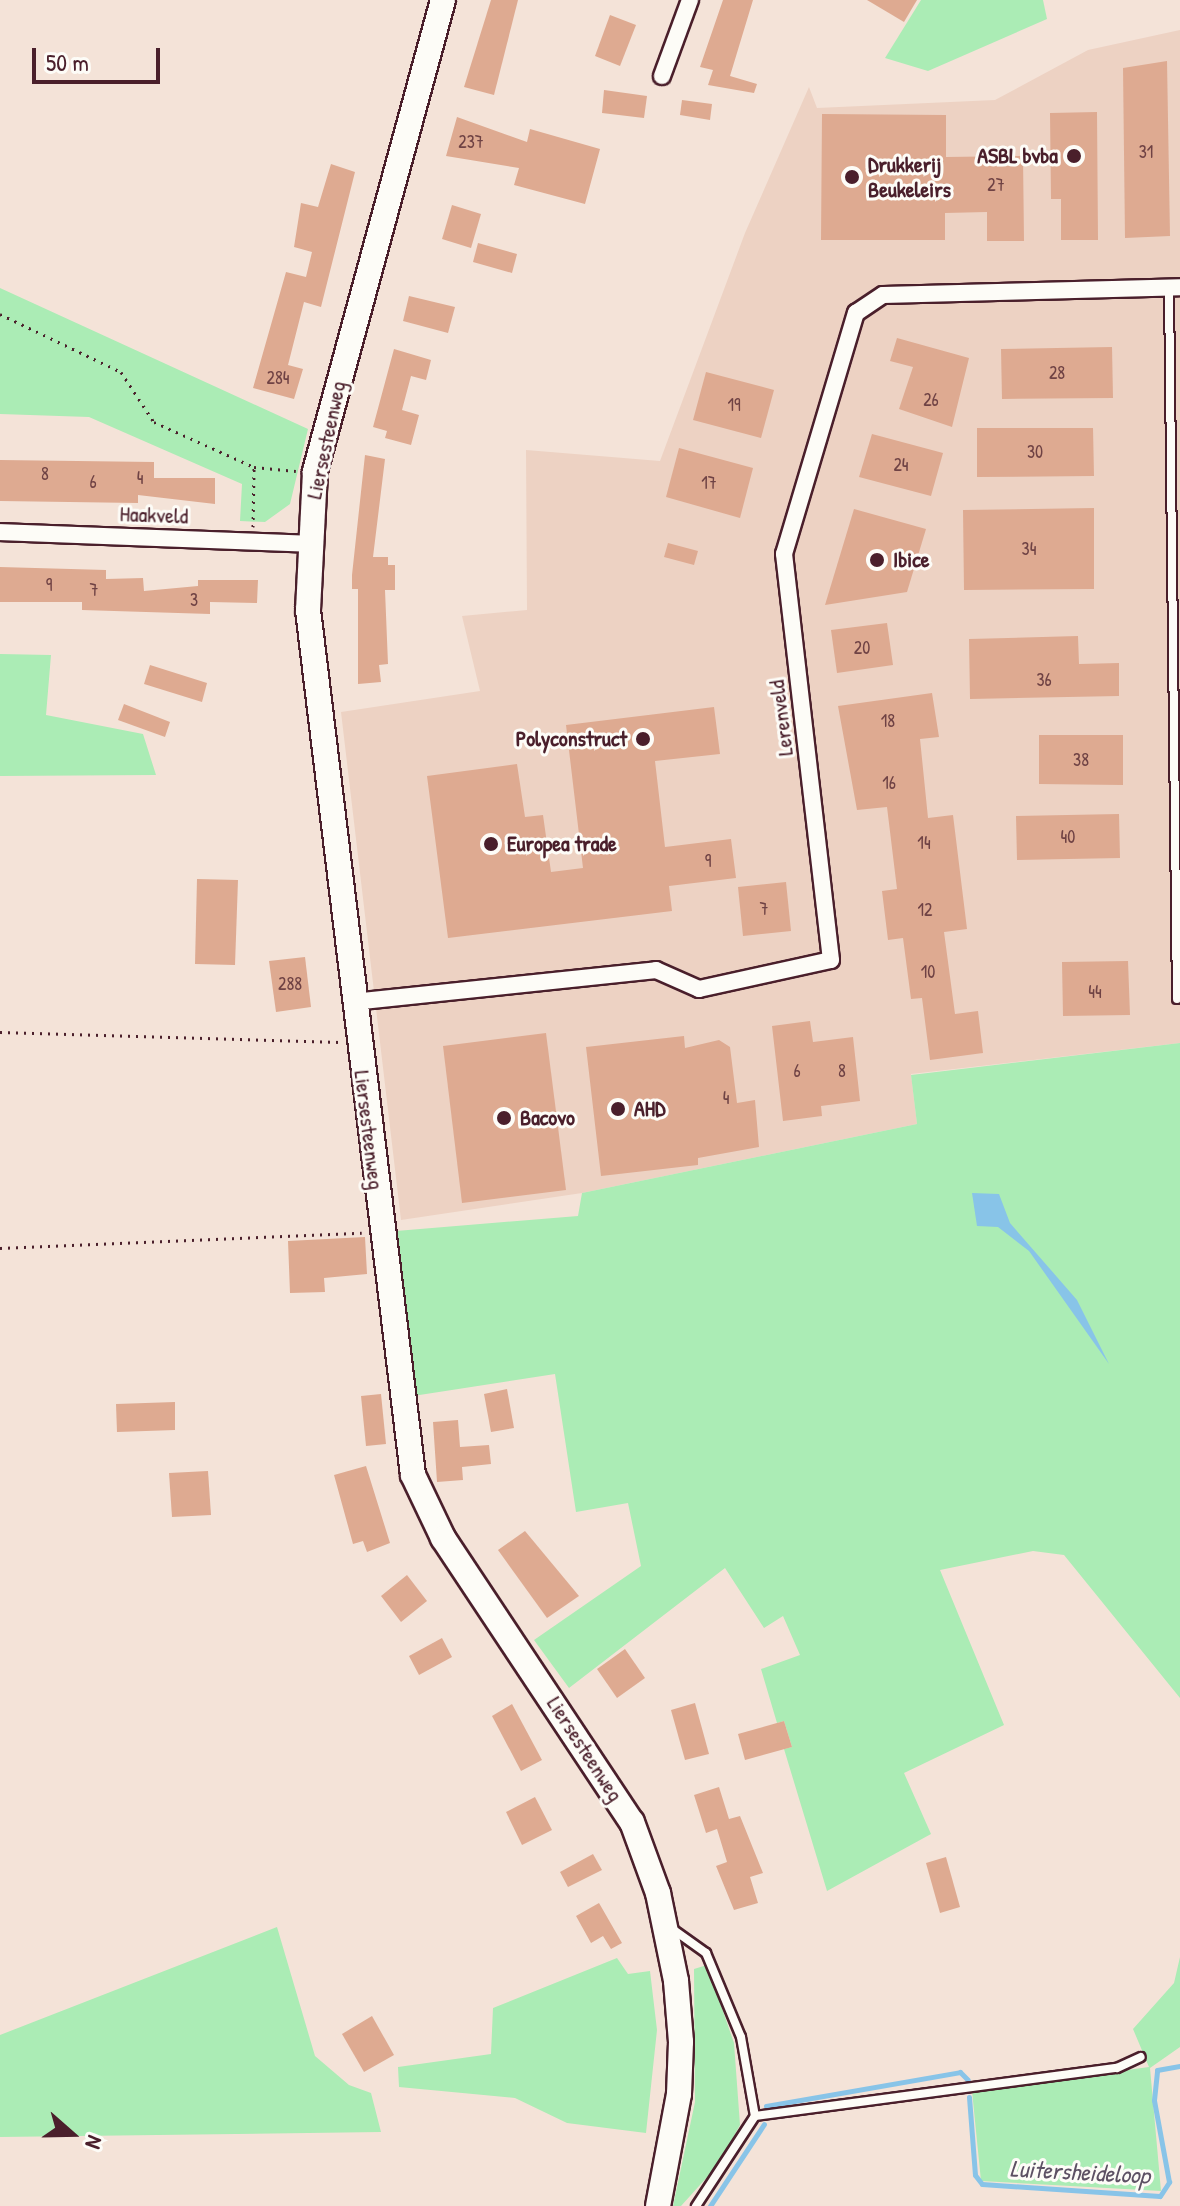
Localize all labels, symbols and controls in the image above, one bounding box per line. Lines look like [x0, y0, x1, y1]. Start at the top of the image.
scale bar [36, 32, 164, 82]
text: 50 m [46, 46, 89, 78]
house number: 237 [458, 131, 484, 153]
house number: 31 [1139, 141, 1153, 163]
place label: ASBL bvba [977, 143, 1058, 169]
marker: ASBL bvba [1065, 147, 1083, 165]
place label: Drukkerij Beukeleirs [868, 151, 951, 202]
marker: Drukkerij Beukeleirs [843, 168, 861, 186]
house number: 27 [987, 174, 1005, 196]
house number: 28 [1049, 362, 1065, 384]
house number: 284 [267, 367, 289, 389]
street label: Liersesteenweg [301, 379, 351, 501]
house number: 26 [923, 389, 939, 411]
house number: 19 [727, 394, 741, 416]
house number: 30 [1027, 441, 1043, 463]
house number: 24 [893, 454, 909, 476]
house number: 8 [41, 463, 49, 485]
house number: 4 [137, 467, 143, 489]
house number: 6 [89, 471, 97, 493]
house number: 17 [701, 472, 717, 494]
street label: Haakveld [119, 501, 189, 529]
house number: 34 [1022, 538, 1036, 560]
place label: Ibice [893, 547, 929, 573]
marker: Ibice [868, 551, 886, 569]
house number: 9 [46, 574, 52, 596]
house number: 7 [90, 579, 98, 601]
house number: 3 [190, 589, 198, 611]
house number: 20 [854, 637, 870, 659]
house number: 36 [1036, 669, 1052, 691]
street label: Lerenveld [763, 679, 799, 757]
house number: 18 [881, 710, 895, 732]
place label: Polyconstruct [516, 726, 627, 752]
marker: Polyconstruct [634, 730, 652, 748]
house number: 38 [1073, 749, 1089, 771]
house number: 16 [882, 772, 896, 794]
house number: 40 [1061, 826, 1075, 848]
place label: Europea trade [507, 831, 617, 857]
house number: 14 [917, 832, 931, 854]
marker: Europea trade [482, 835, 500, 853]
house number: 9 [705, 850, 711, 872]
house number: 7 [760, 898, 768, 920]
house number: 12 [918, 899, 932, 921]
house number: 10 [921, 961, 935, 983]
house number: 288 [278, 973, 302, 995]
house number: 44 [1088, 981, 1102, 1003]
house number: 6 [793, 1060, 801, 1082]
house number: 8 [838, 1060, 846, 1082]
street label: Liersesteenweg [349, 1069, 389, 1191]
house number: 4 [723, 1087, 729, 1109]
place label: AHD [634, 1096, 665, 1122]
marker: AHD [609, 1100, 627, 1118]
place label: Bacovo [520, 1105, 575, 1131]
marker: Bacovo [495, 1109, 513, 1127]
street label: Liersesteenweg [541, 1692, 629, 1806]
north arrow [32, 2094, 112, 2174]
text: N [78, 2132, 111, 2153]
water label: Luitersheideloop [1009, 2154, 1151, 2190]

